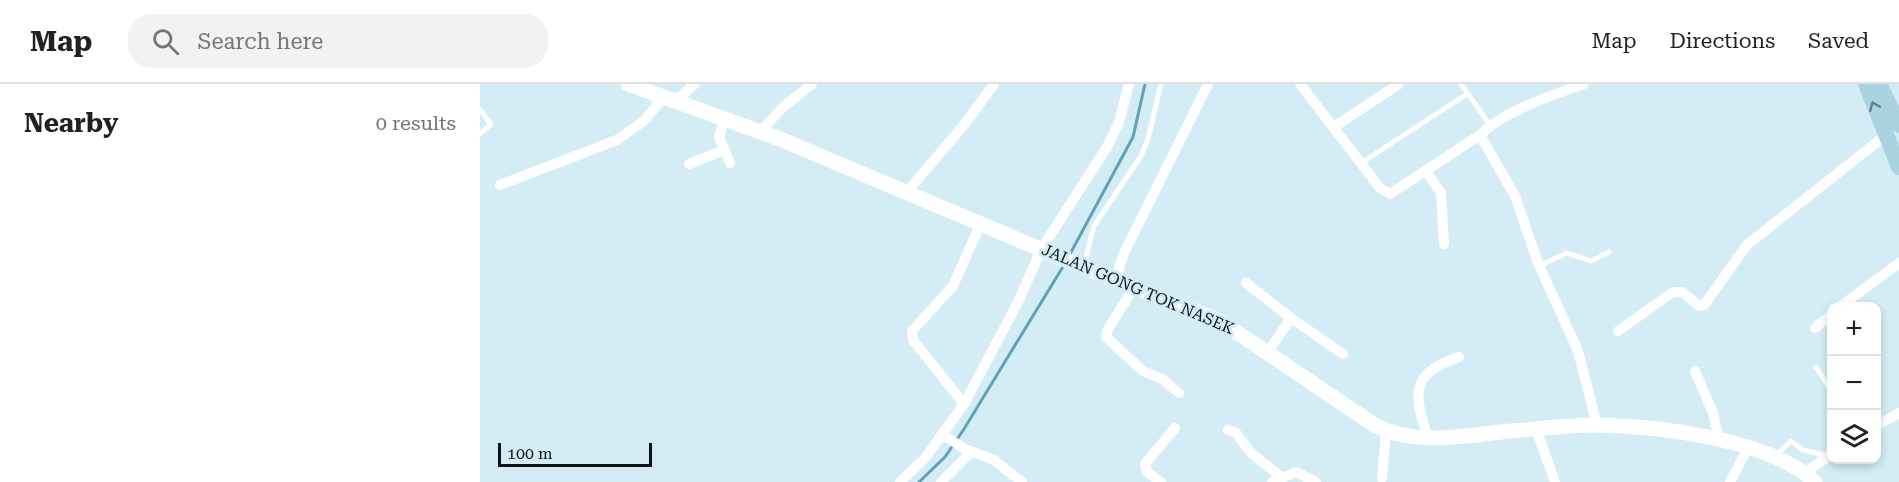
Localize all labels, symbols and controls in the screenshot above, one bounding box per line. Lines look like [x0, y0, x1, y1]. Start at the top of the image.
search box [128, 14, 548, 68]
text: Map [30, 25, 92, 58]
icon: search [149, 25, 182, 58]
text: Search here [197, 29, 323, 54]
text: Map [1592, 29, 1636, 53]
text: Directions [1669, 29, 1775, 53]
text: Saved [1808, 29, 1869, 53]
one-way arrow [1869, 101, 1881, 112]
text: Nearby [24, 108, 118, 138]
text: 0 results [376, 111, 456, 135]
street label: JALAN GONG TOK NASEK [1039, 240, 1237, 338]
map controls [1827, 302, 1881, 464]
button: + [1827, 302, 1881, 356]
button: − [1827, 356, 1881, 410]
button: layers [1827, 410, 1881, 464]
scale bar [498, 440, 652, 468]
text: 100 m [507, 444, 553, 463]

